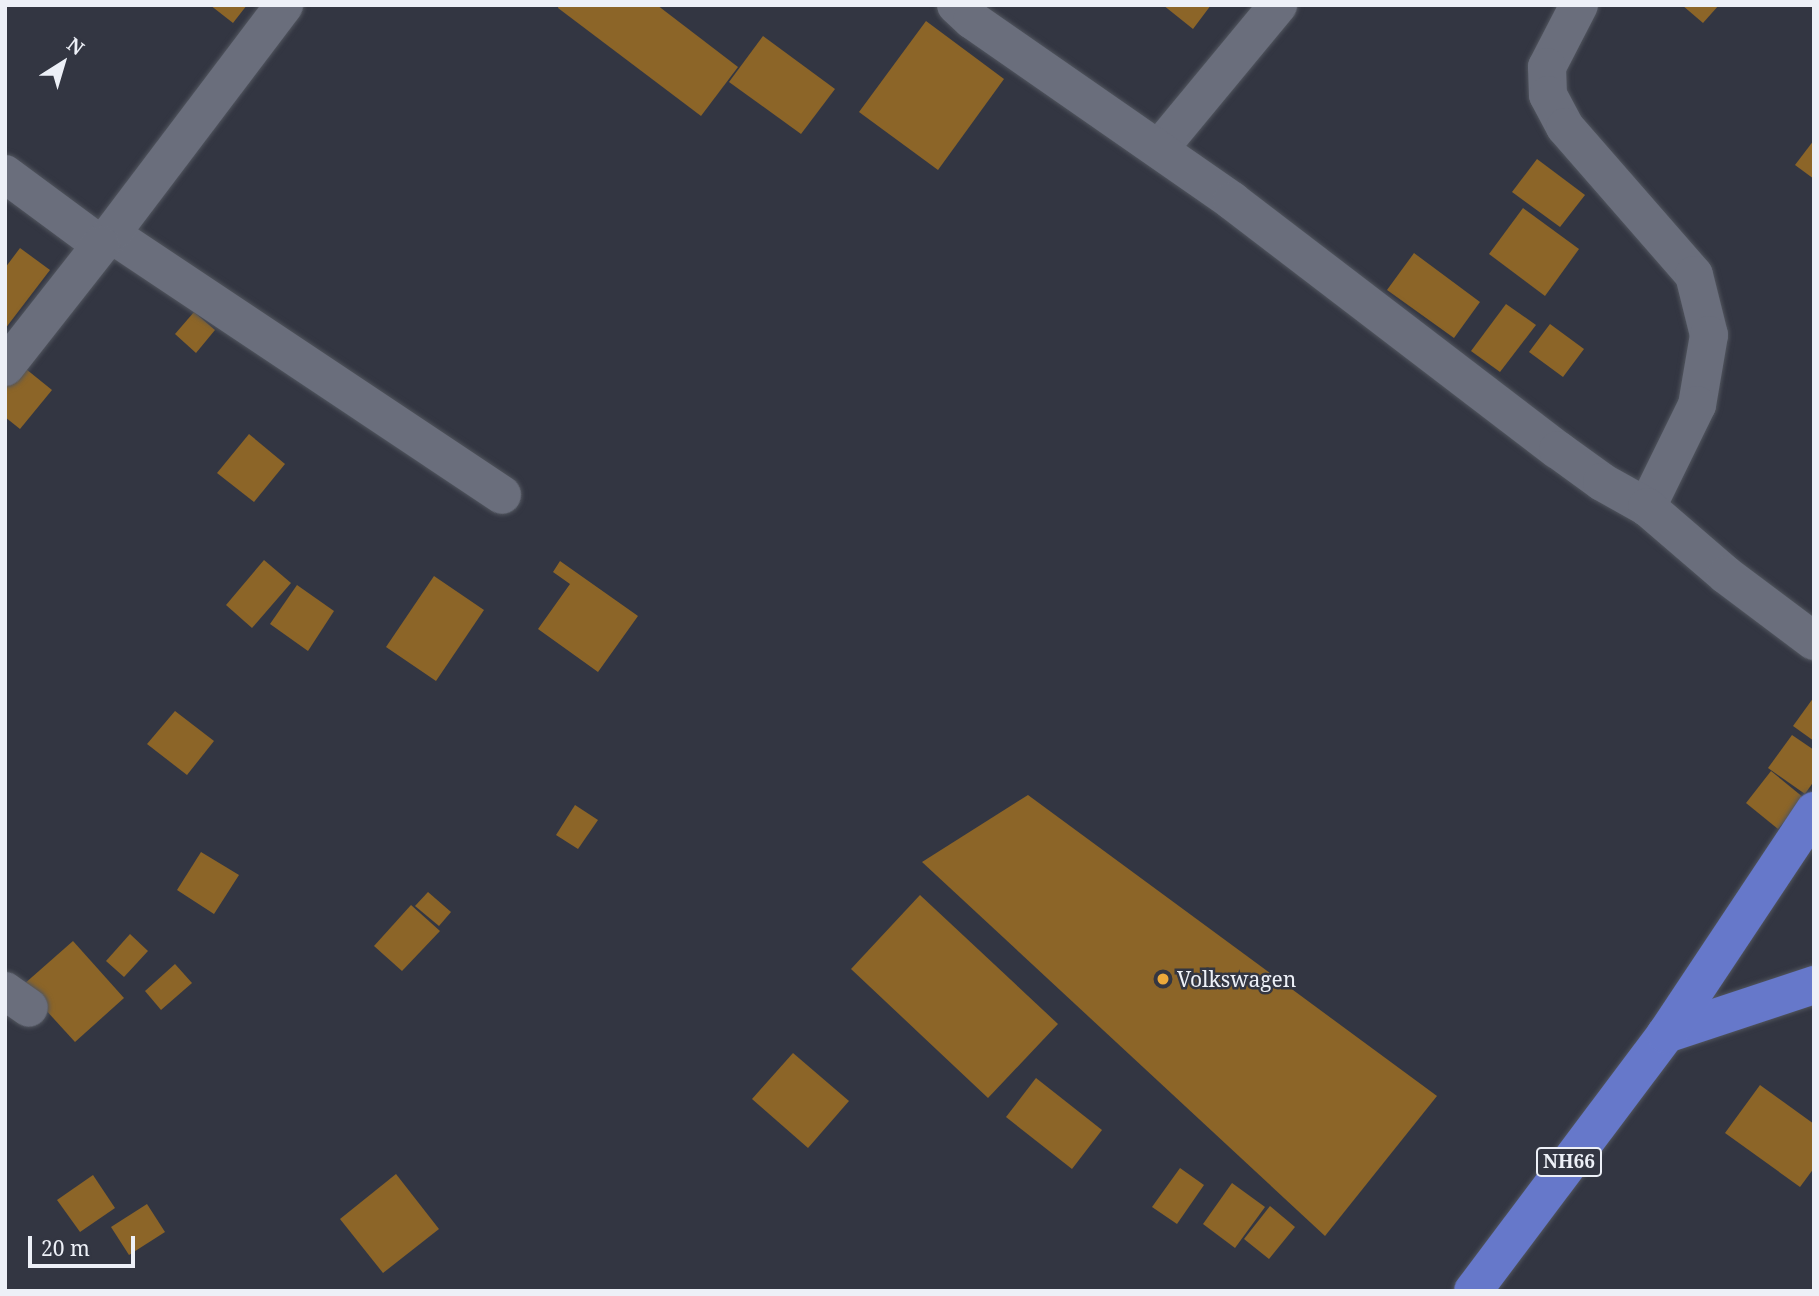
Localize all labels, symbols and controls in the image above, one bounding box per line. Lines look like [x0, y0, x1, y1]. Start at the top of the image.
north arrow [28, 28, 98, 98]
text: N [62, 31, 89, 61]
place label: Volkswagen [1177, 966, 1296, 992]
marker: Volkswagen [1155, 971, 1171, 987]
road number: NH66 [1536, 1146, 1602, 1178]
scale bar [32, 1222, 138, 1266]
text: 20 m [41, 1234, 90, 1262]

